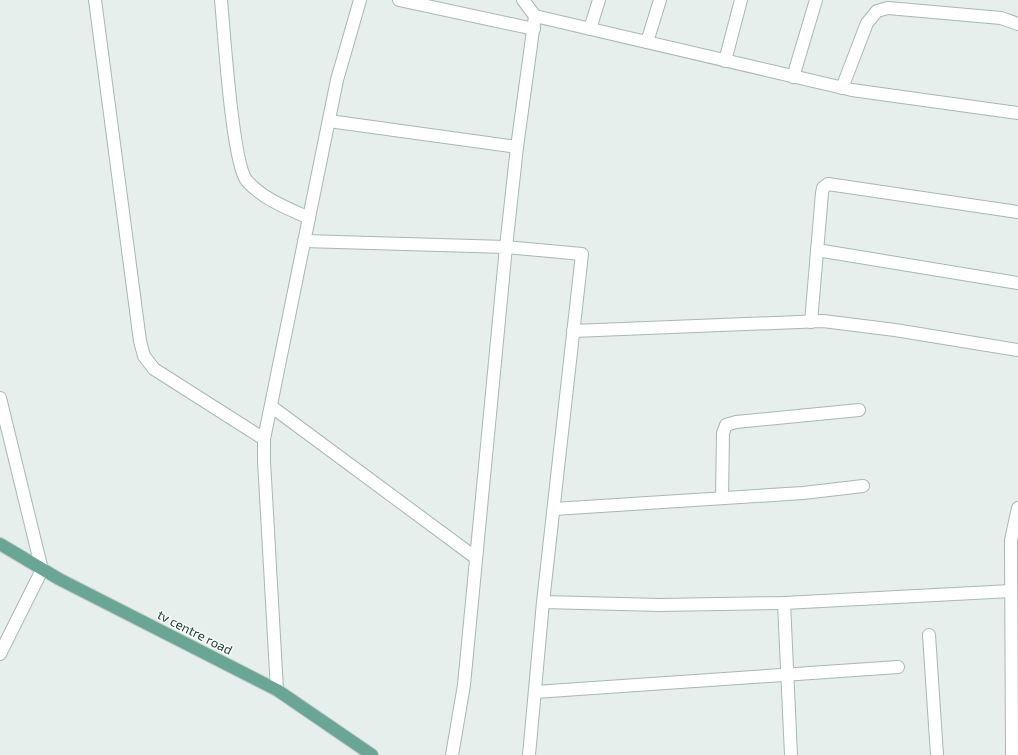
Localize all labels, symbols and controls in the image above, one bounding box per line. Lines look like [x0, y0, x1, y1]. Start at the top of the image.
street label: tv centre road [155, 606, 235, 658]

